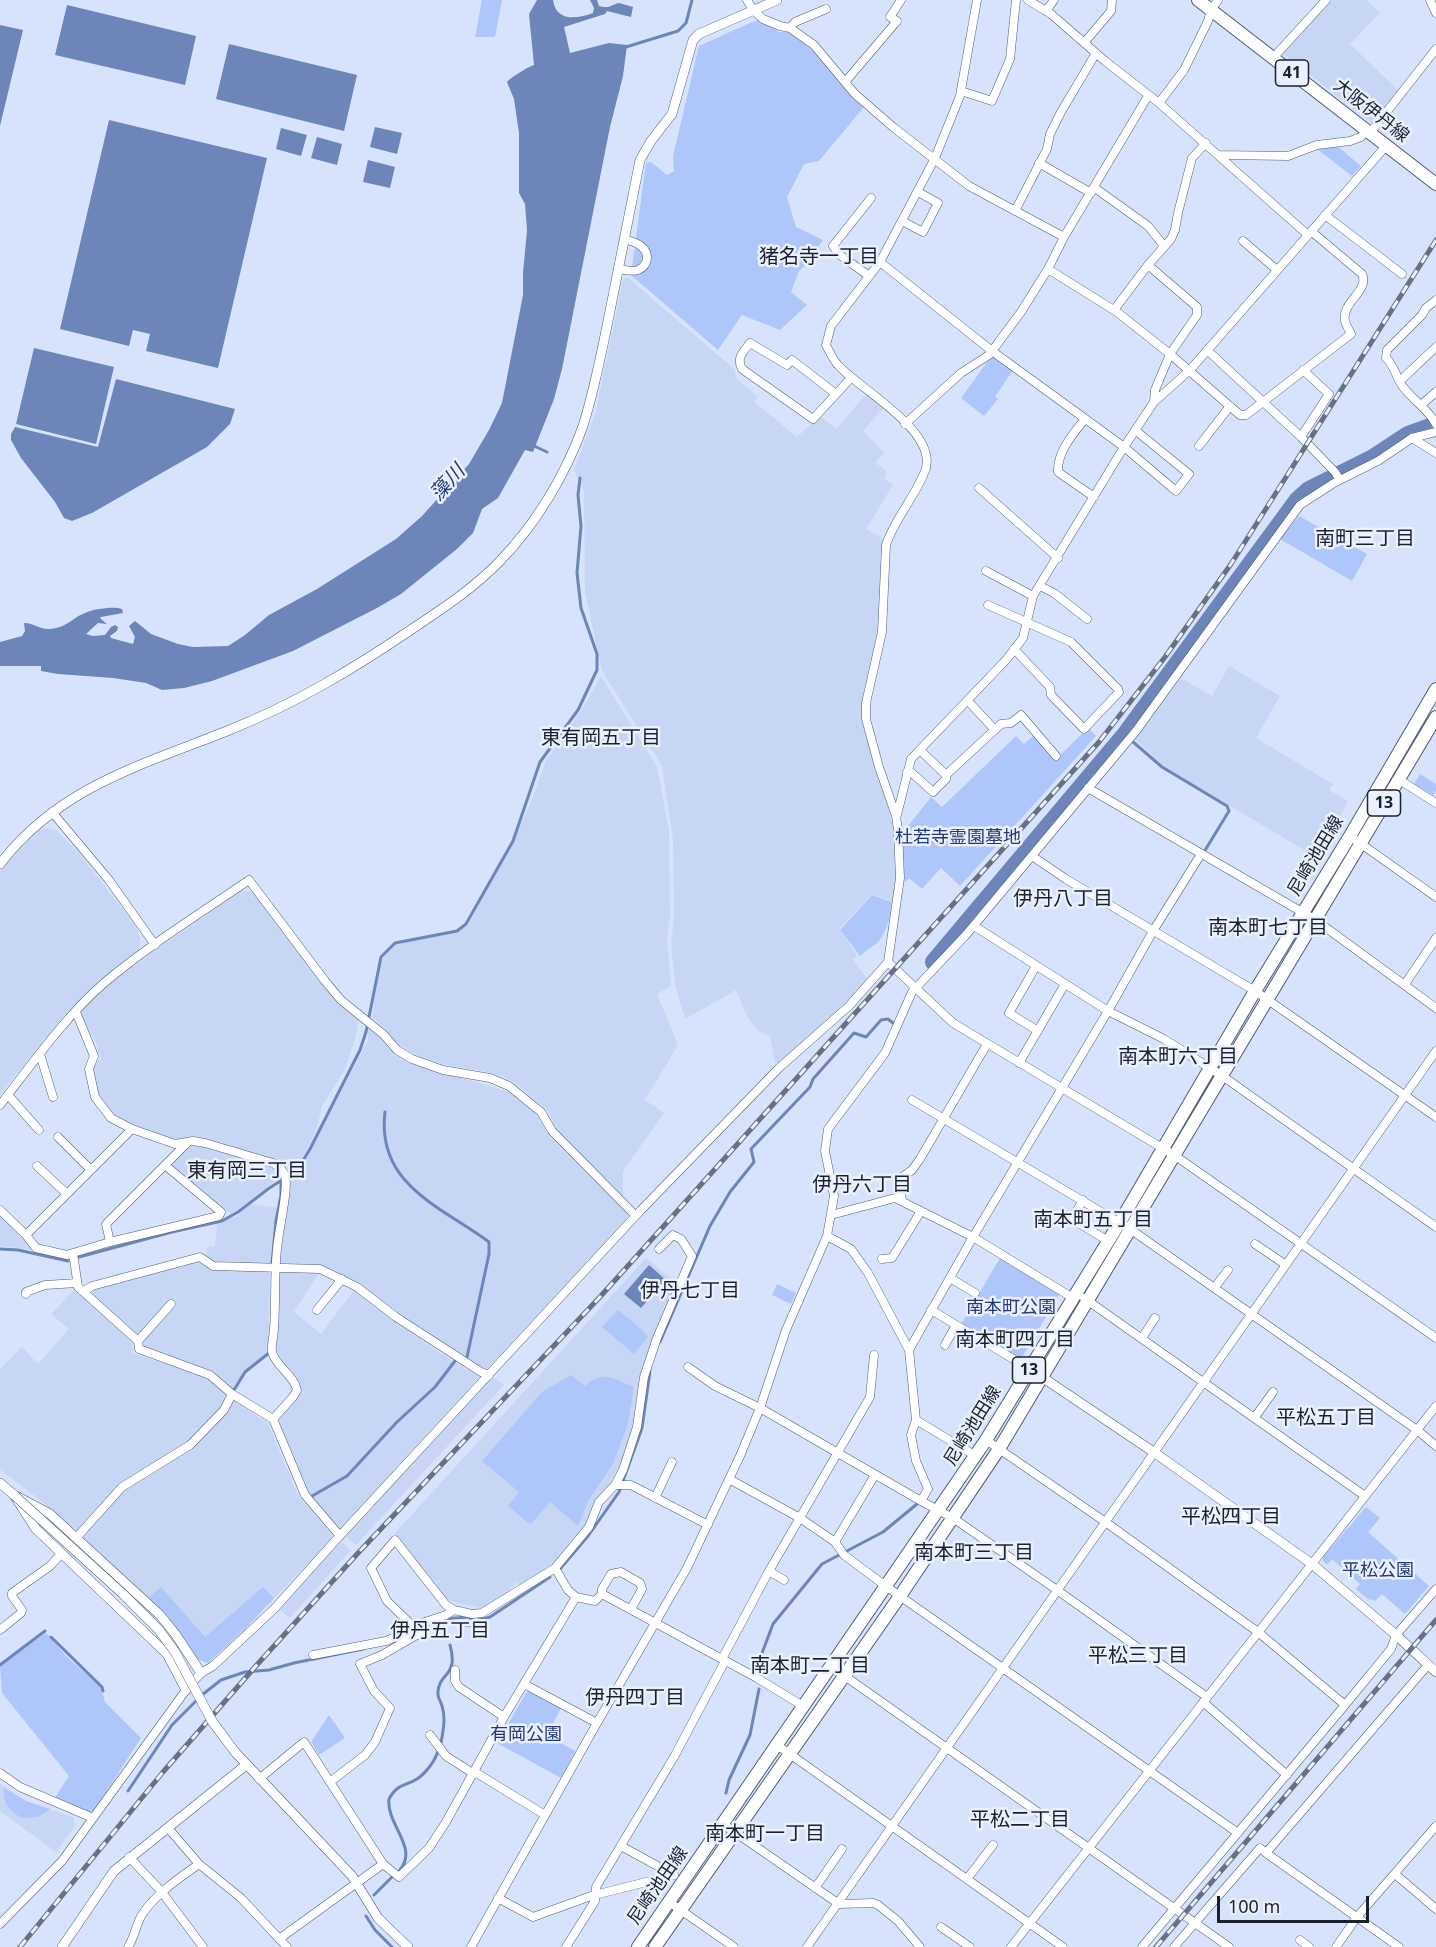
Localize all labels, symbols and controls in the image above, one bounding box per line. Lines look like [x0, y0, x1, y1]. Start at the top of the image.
road number: 41 [1276, 60, 1308, 86]
street label: 大阪伊丹線 [1329, 75, 1413, 147]
district label: 猪名寺一丁目 [759, 245, 879, 269]
water label: 藻川 [426, 460, 470, 506]
district label: 南町三丁目 [1315, 527, 1415, 551]
district label: 東有岡五丁目 [541, 726, 661, 750]
road number: 13 [1368, 790, 1400, 816]
street label: 尼崎池田線 [1284, 812, 1348, 900]
park label: 杜若寺霊園墓地 [895, 827, 1021, 849]
district label: 伊丹八丁目 [1013, 887, 1113, 911]
district label: 南本町七丁目 [1208, 916, 1328, 940]
district label: 南本町六丁目 [1118, 1045, 1238, 1069]
district label: 東有岡三丁目 [187, 1159, 307, 1183]
district label: 伊丹六丁目 [812, 1173, 912, 1197]
district label: 南本町五丁目 [1033, 1208, 1153, 1232]
district label: 伊丹七丁目 [640, 1279, 740, 1303]
park label: 南本町公園 [966, 1297, 1056, 1319]
district label: 南本町四丁目 [955, 1328, 1075, 1352]
road number: 13 [1012, 1357, 1046, 1383]
street label: 尼崎池田線 [940, 1382, 1006, 1470]
district label: 平松五丁目 [1276, 1406, 1376, 1430]
district label: 平松四丁目 [1181, 1505, 1281, 1529]
district label: 南本町三丁目 [914, 1541, 1034, 1565]
park label: 平松公園 [1342, 1560, 1414, 1582]
district label: 伊丹五丁目 [390, 1619, 490, 1643]
district label: 平松三丁目 [1088, 1644, 1188, 1668]
district label: 南本町二丁目 [750, 1654, 870, 1678]
district label: 伊丹四丁目 [585, 1686, 685, 1710]
park label: 有岡公園 [490, 1724, 562, 1746]
district label: 平松二丁目 [970, 1808, 1070, 1832]
district label: 南本町一丁目 [705, 1822, 825, 1846]
street label: 尼崎池田線 [623, 1843, 693, 1929]
scale bar [1220, 1884, 1372, 1922]
text: 100 m [1228, 1894, 1280, 1918]

